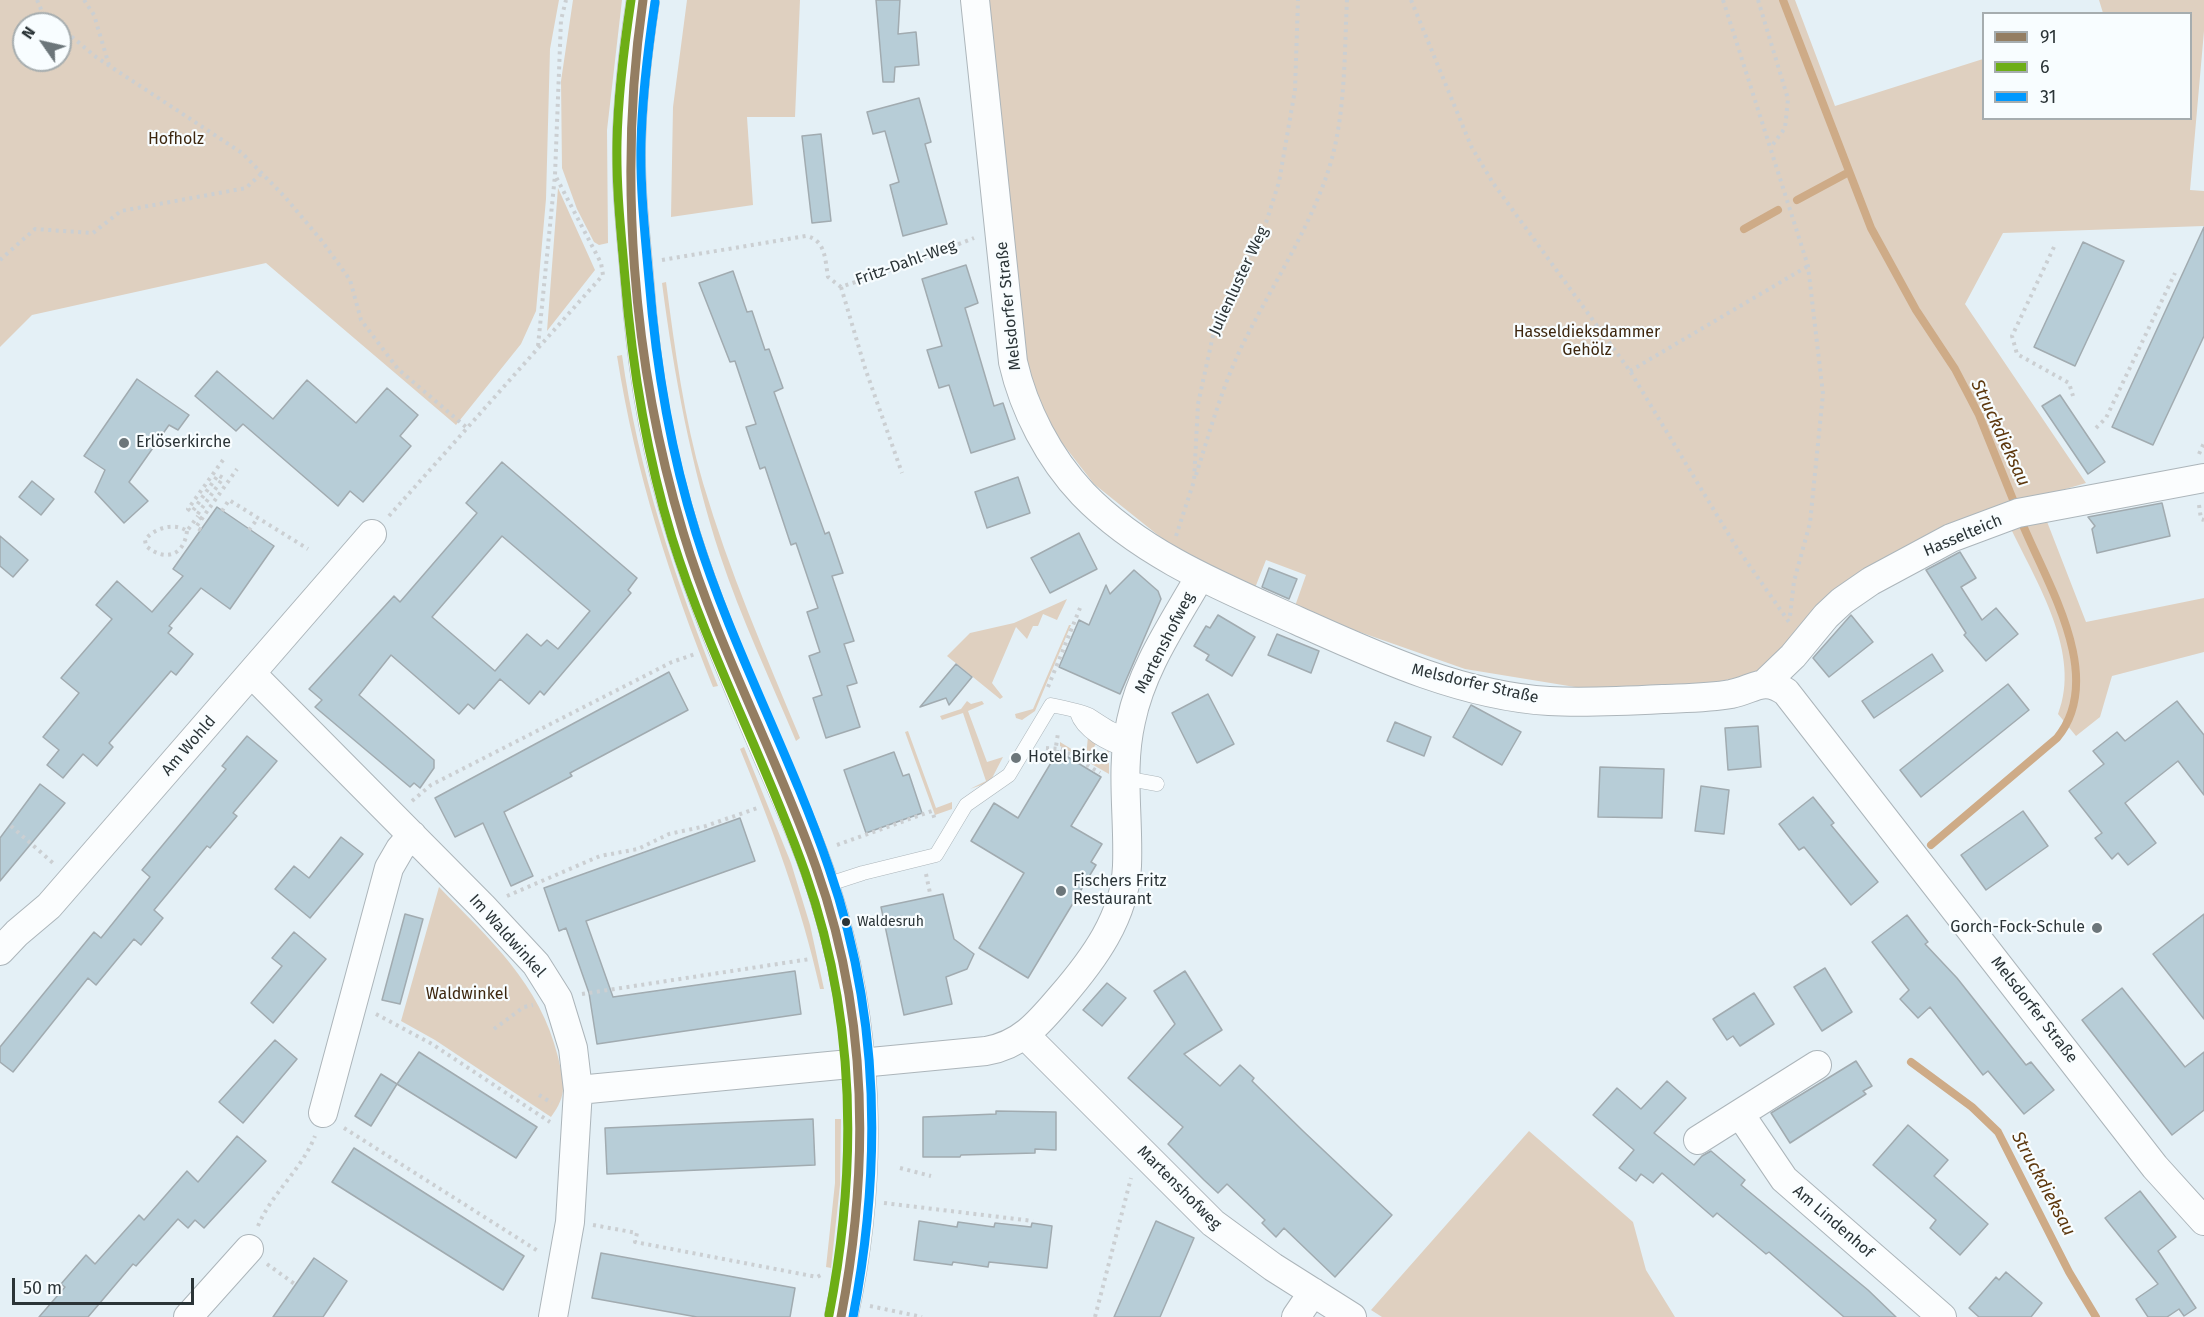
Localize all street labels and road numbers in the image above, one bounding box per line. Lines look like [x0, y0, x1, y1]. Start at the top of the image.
street label: Julienluster Weg [1205, 224, 1273, 338]
street label: Fritz-Dahl-Weg [853, 236, 959, 290]
street label: Melsdorfer Straße [993, 240, 1025, 372]
street label: Hasselteich [1921, 511, 2005, 561]
street label: Martenshofweg [1131, 589, 1199, 697]
street label: Melsdorfer Straße [1410, 660, 1540, 708]
street label: Am Wohld [158, 712, 220, 780]
street label: Im Waldwinkel [465, 891, 549, 981]
street label: Melsdorfer Straße [1986, 953, 2082, 1067]
street label: Martenshofweg [1133, 1142, 1225, 1234]
street label: Am Lindenhof [1789, 1182, 1877, 1262]

